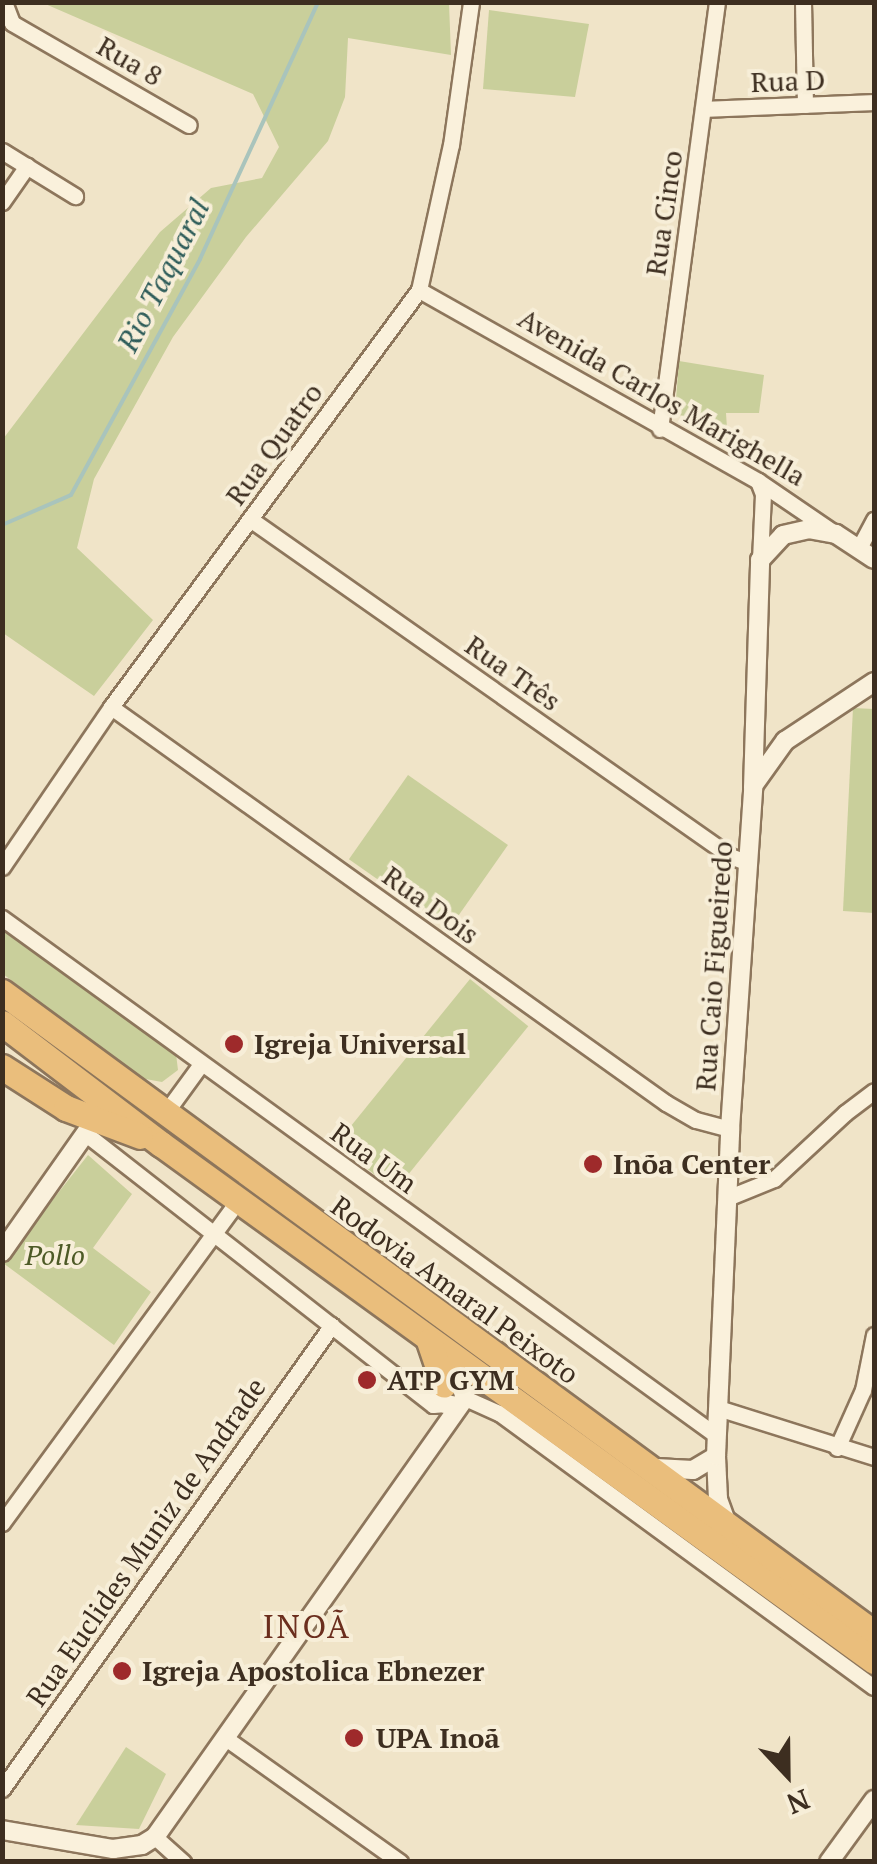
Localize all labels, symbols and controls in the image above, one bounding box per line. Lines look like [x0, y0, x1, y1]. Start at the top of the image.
street label: Rua 8 [91, 29, 169, 93]
street label: Rua D [750, 63, 826, 99]
street label: Rua Cinco [639, 148, 689, 278]
water label: Rio Taquaral [109, 193, 217, 357]
street label: Avenida Carlos Marighella [512, 301, 812, 493]
street label: Rua Quatro [219, 377, 329, 511]
street label: Rua Três [459, 628, 567, 718]
street label: Rua Caio Figueiredo [689, 840, 739, 1092]
street label: Rua Dois [376, 859, 486, 951]
place label: Igreja Universal [254, 1027, 466, 1061]
marker: Igreja Universal [223, 1033, 245, 1055]
street label: Rua Um [325, 1116, 423, 1200]
place label: Inõa Center [613, 1147, 770, 1181]
marker: Inõa Center [582, 1153, 604, 1175]
street label: Rodovia Amaral Peixoto [325, 1189, 585, 1391]
park label: Pollo [25, 1238, 85, 1272]
place label: ATP GYM [387, 1363, 514, 1397]
marker: ATP GYM [356, 1369, 378, 1391]
street label: Rua Euclides Muniz de Andrade [19, 1371, 273, 1713]
district label: INOÃ [263, 1607, 351, 1645]
place label: Igreja Apostolica Ebnezer [142, 1654, 485, 1688]
marker: Igreja Apostolica Ebnezer [111, 1660, 133, 1682]
place label: UPA Inoã [376, 1721, 500, 1755]
north arrow [737, 1724, 837, 1824]
marker: UPA Inoã [341, 1725, 367, 1751]
text: N [782, 1781, 815, 1823]

